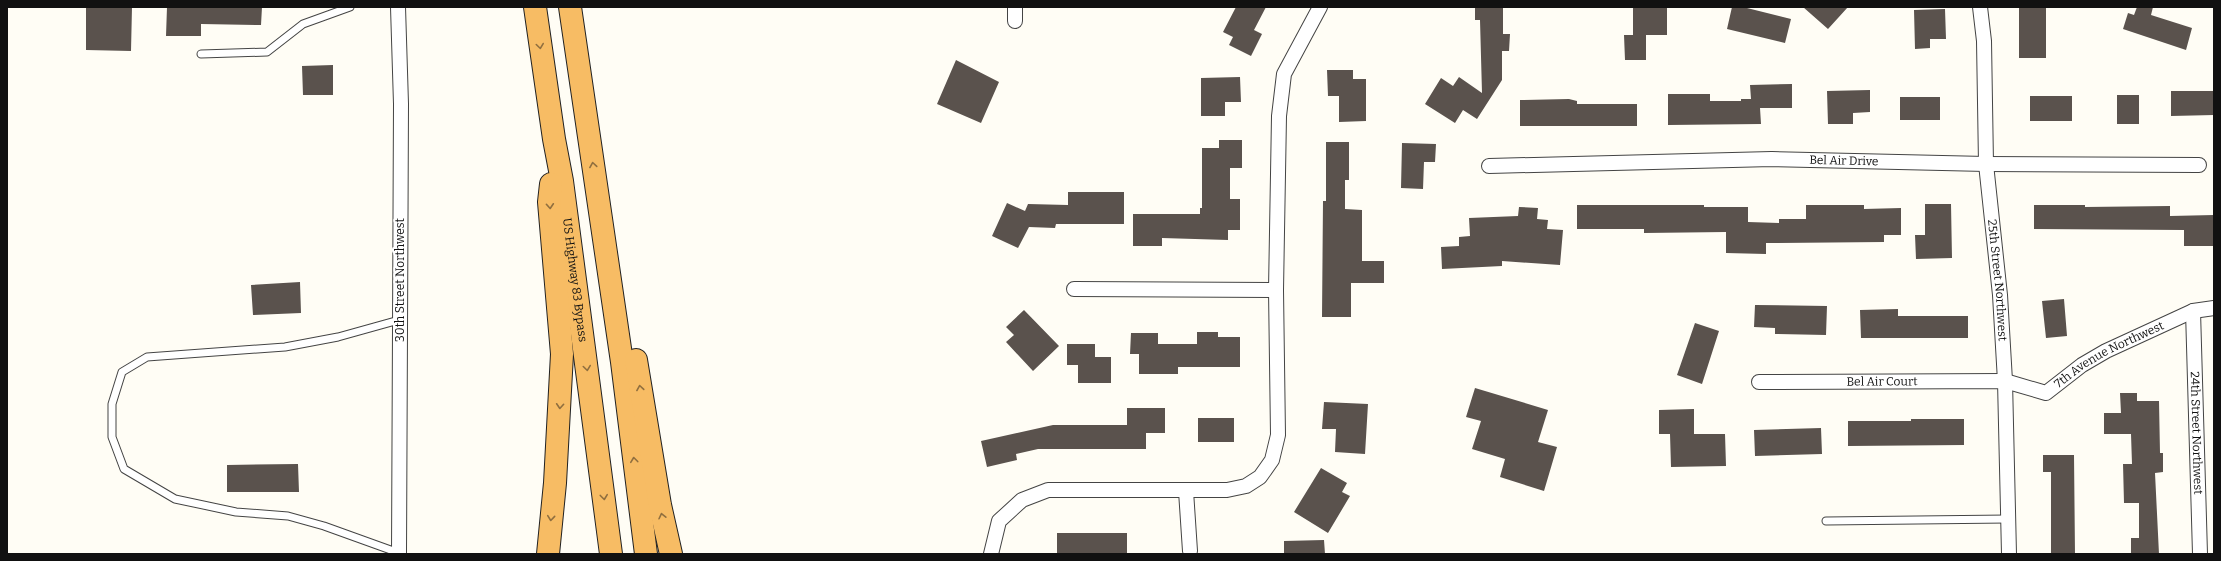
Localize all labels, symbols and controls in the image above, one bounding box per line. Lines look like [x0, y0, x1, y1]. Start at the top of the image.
one-way arrow [535, 43, 544, 49]
street label: Bel Air Drive [1809, 153, 1879, 168]
one-way arrow [589, 161, 598, 168]
one-way arrow [546, 203, 555, 209]
street label: 30th Street Northwest [393, 217, 407, 342]
street label: US Highway 83 Bypass [560, 217, 590, 343]
street label: 25th Street Northwest [1985, 218, 2010, 342]
street label: 7th Avenue Northwest [2051, 318, 2167, 391]
one-way arrow [582, 365, 591, 371]
street label: 24th Street Northwest [2188, 371, 2205, 495]
street label: Bel Air Court [1846, 374, 1918, 389]
one-way arrow [636, 385, 645, 391]
one-way arrow [556, 403, 565, 409]
one-way arrow [630, 457, 639, 463]
one-way arrow [599, 494, 608, 500]
one-way arrow [659, 513, 667, 519]
one-way arrow [547, 515, 556, 521]

